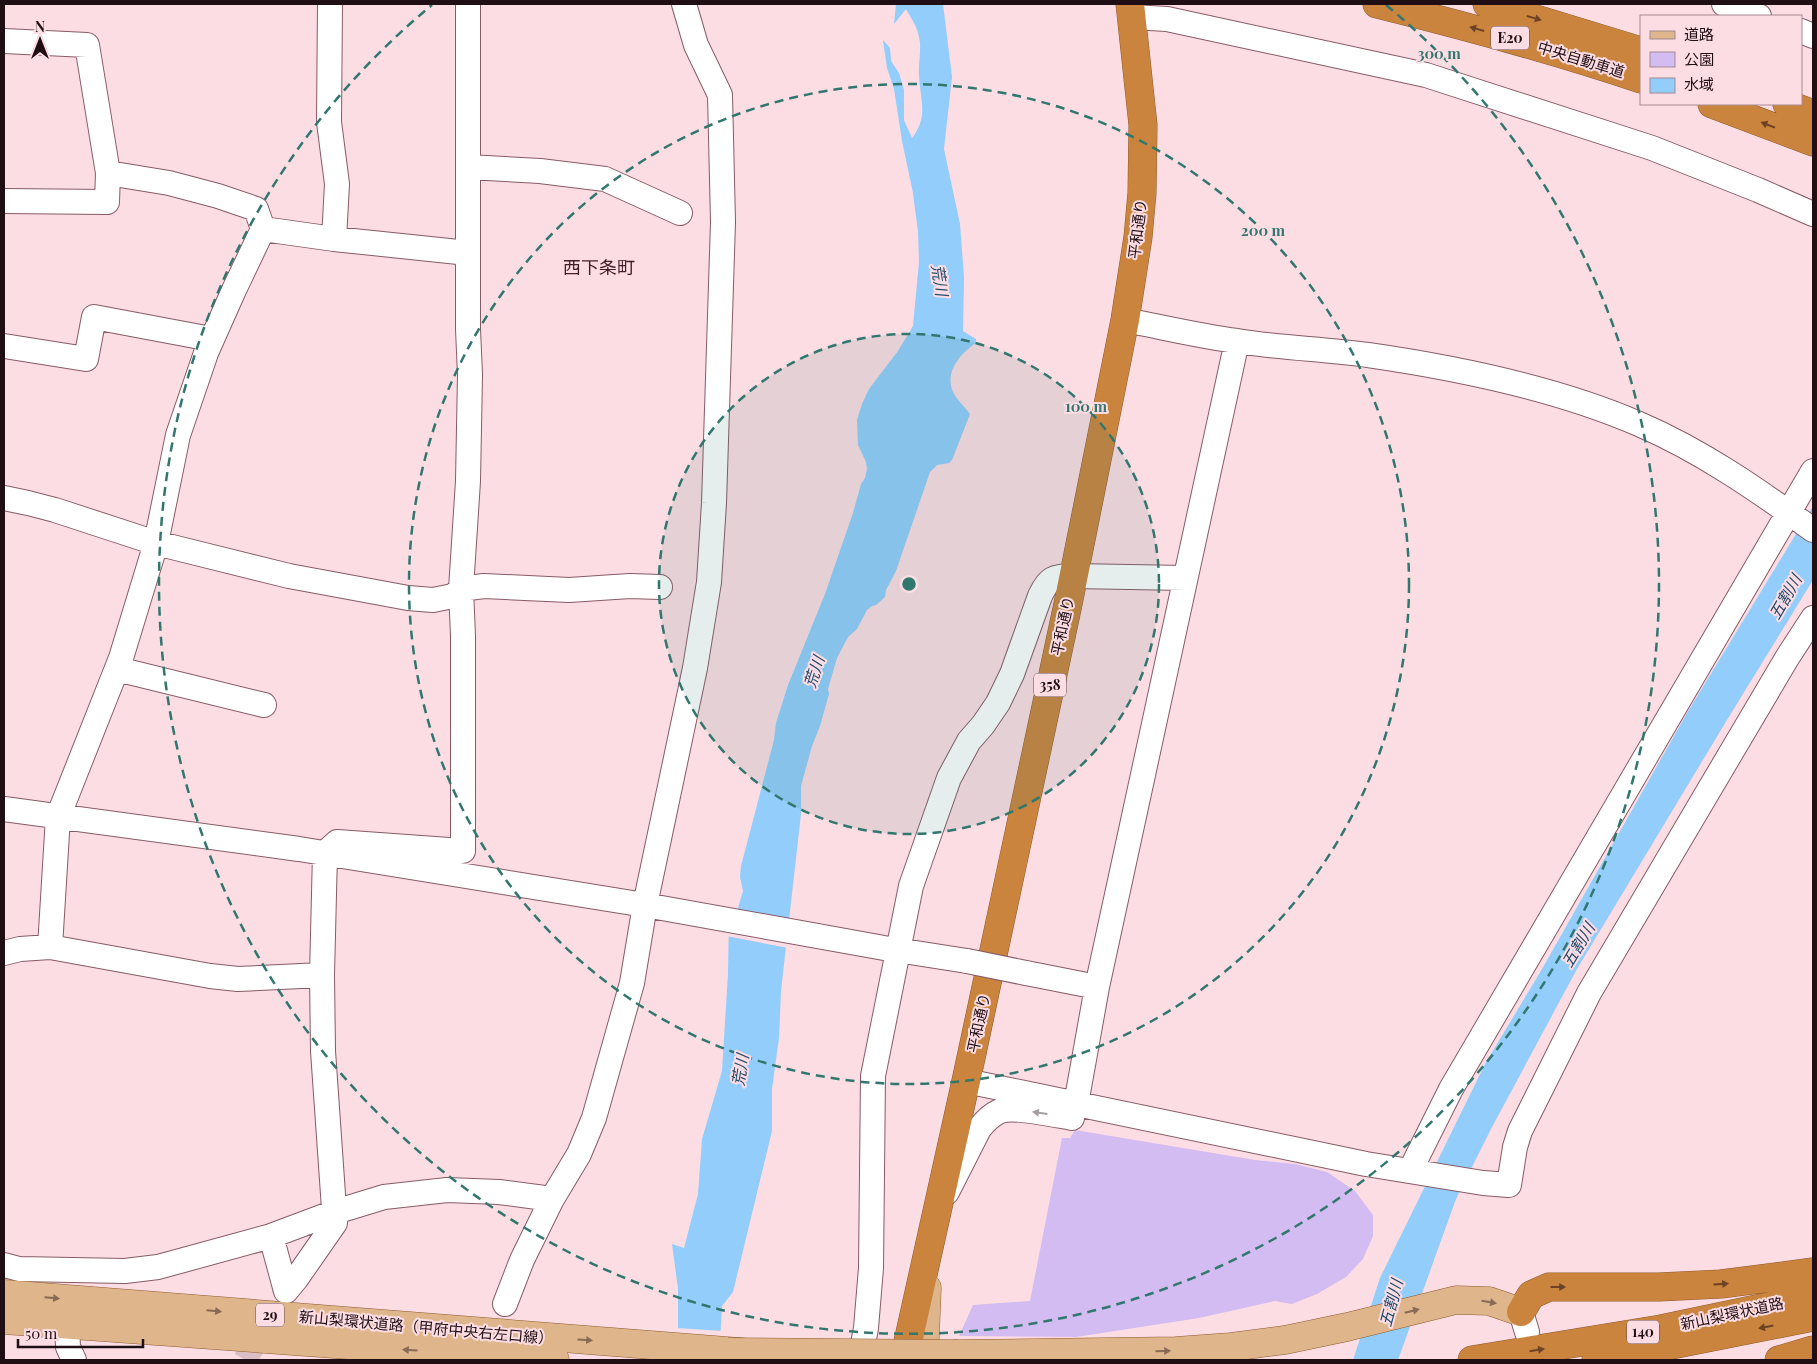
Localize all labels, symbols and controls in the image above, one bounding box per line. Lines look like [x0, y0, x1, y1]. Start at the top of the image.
one-way arrow [1526, 14, 1541, 22]
north arrow [15, 15, 65, 65]
legend [1640, 15, 1802, 105]
text: N [35, 17, 45, 36]
one-way arrow [1469, 24, 1484, 32]
text: 道路 [1684, 24, 1714, 44]
road number: E20 [1491, 26, 1529, 49]
street label: 中央自動車道 [1535, 36, 1627, 82]
text: 300 m [1417, 43, 1461, 63]
text: 公園 [1684, 49, 1714, 69]
text: 水域 [1684, 74, 1714, 94]
one-way arrow [1760, 121, 1775, 129]
street label: 平和通り [1123, 198, 1151, 260]
text: 200 m [1241, 220, 1286, 240]
district label: 西下条町 [563, 255, 635, 279]
water label: 荒川 [928, 262, 954, 299]
text: 100 m [1065, 396, 1108, 416]
water label: 五割川 [1763, 569, 1807, 623]
centre of rings [900, 575, 918, 593]
street label: 平和通り [1046, 594, 1078, 657]
water label: 荒川 [799, 651, 829, 690]
road number: 358 [1034, 674, 1066, 696]
water label: 五割川 [1556, 917, 1600, 971]
street label: 平和通り [962, 991, 994, 1054]
water label: 荒川 [727, 1051, 753, 1087]
one-way arrow [1032, 1109, 1048, 1117]
water label: 五割川 [1374, 1275, 1407, 1329]
one-way arrow [1713, 1279, 1729, 1287]
one-way arrow [1551, 1283, 1567, 1291]
street label: 新山梨環状道路 [1678, 1292, 1785, 1334]
one-way arrow [45, 1294, 61, 1302]
one-way arrow [1481, 1298, 1497, 1306]
road number: 29 [256, 1304, 284, 1326]
street label: 新山梨環状道路（甲府中央右左口線） [298, 1306, 554, 1348]
one-way arrow [207, 1307, 223, 1315]
one-way arrow [1404, 1307, 1419, 1315]
scale bar [18, 1316, 142, 1348]
road number: 140 [1627, 1320, 1659, 1344]
text: 50 m [25, 1323, 58, 1343]
one-way arrow [1758, 1323, 1773, 1331]
one-way arrow [577, 1337, 593, 1345]
one-way arrow [401, 1345, 417, 1353]
one-way arrow [1530, 1345, 1546, 1353]
one-way arrow [1156, 1347, 1172, 1355]

